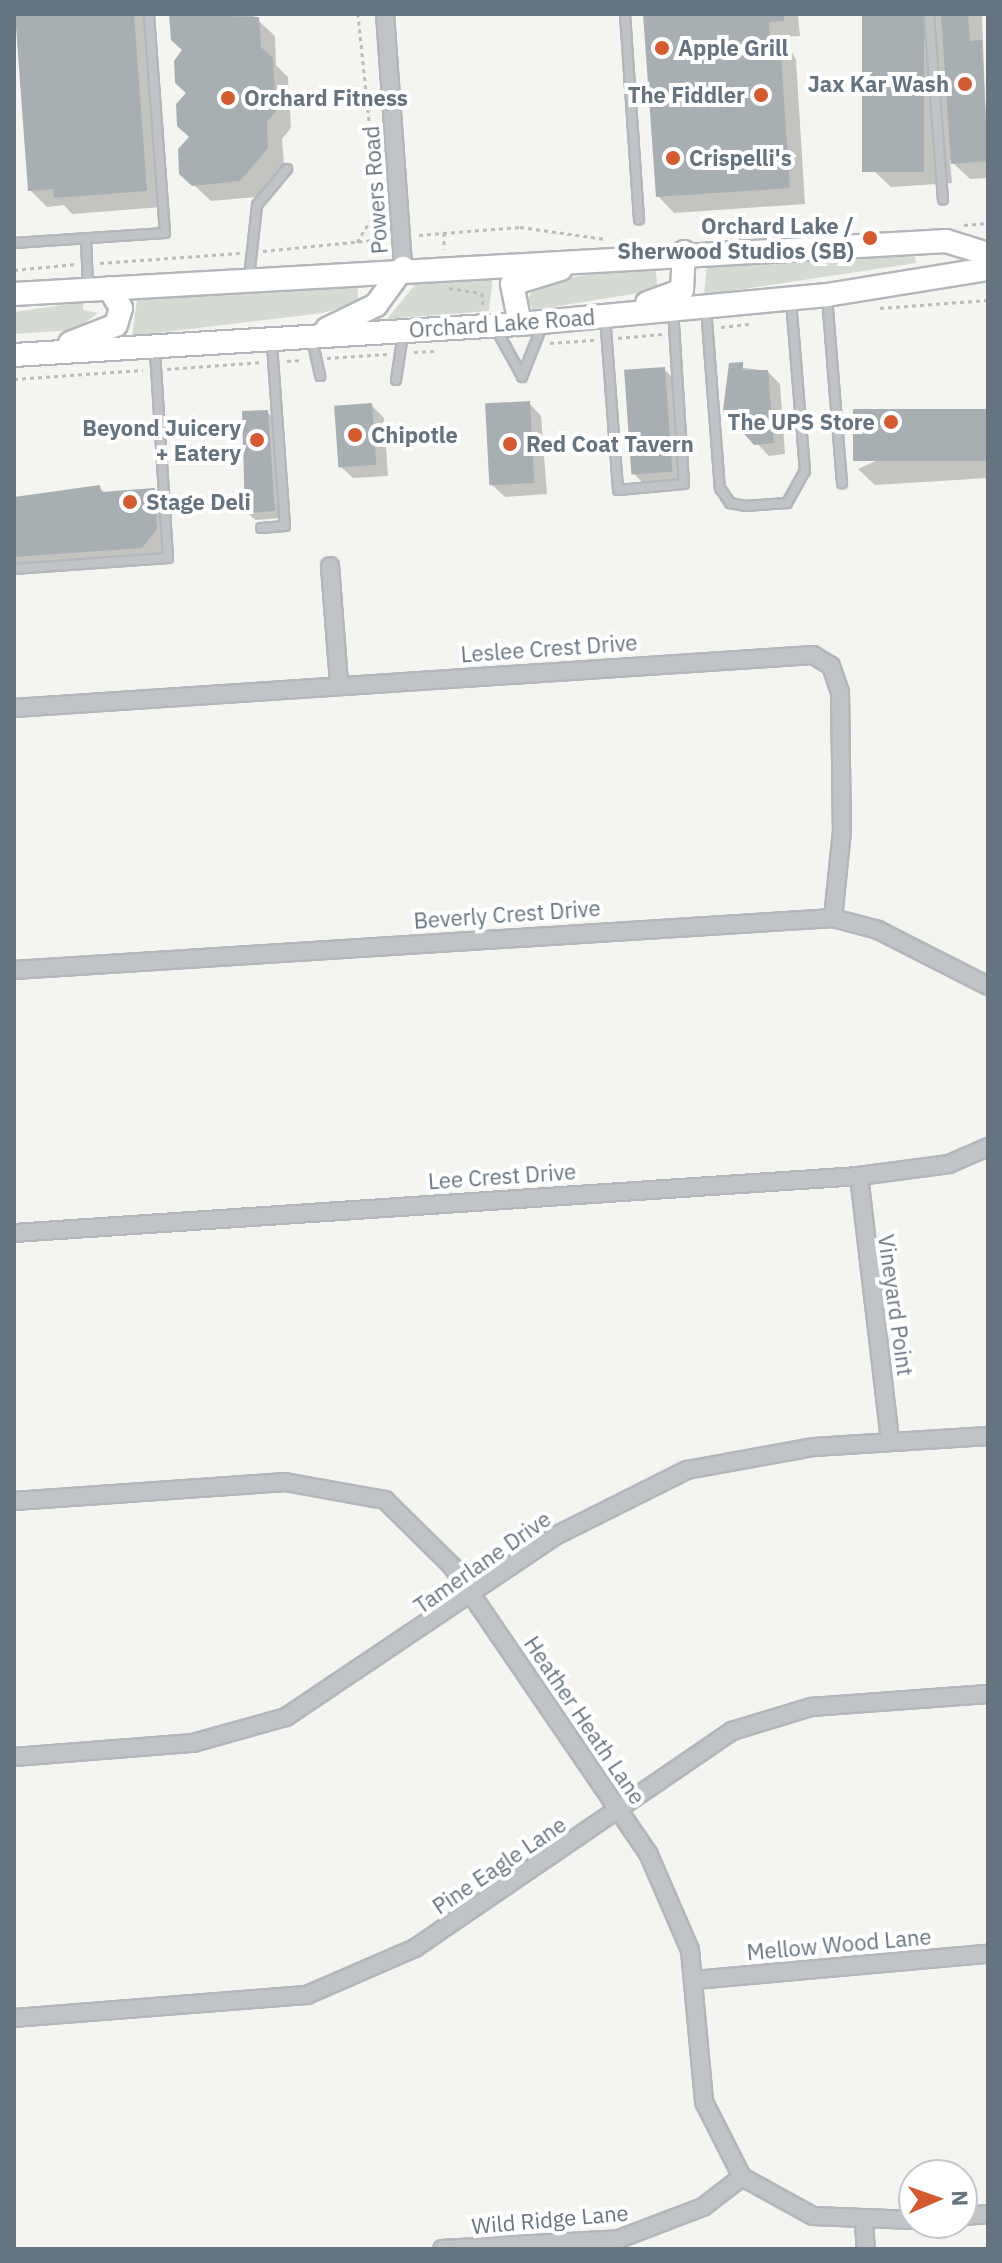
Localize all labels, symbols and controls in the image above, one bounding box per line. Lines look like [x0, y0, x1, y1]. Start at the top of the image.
place label: Apple Grill [678, 35, 788, 61]
marker: Apple Grill [653, 39, 671, 57]
place label: Jax Kar Wash [808, 71, 949, 97]
marker: Jax Kar Wash [956, 75, 974, 93]
place label: The Fiddler [628, 82, 745, 108]
place label: Orchard Fitness [244, 85, 408, 111]
marker: The Fiddler [752, 86, 770, 104]
marker: Orchard Fitness [219, 89, 237, 107]
street label: Powers Road [357, 125, 393, 255]
place label: Crispelli's [689, 145, 792, 171]
marker: Crispelli's [664, 149, 682, 167]
place label: Orchard Lake / Sherwood Studios (SB) [617, 212, 854, 264]
marker: Orchard Lake / Sherwood Studios (SB) [861, 229, 879, 247]
street label: Orchard Lake Road [408, 303, 596, 343]
place label: The UPS Store [728, 409, 875, 435]
marker: The UPS Store [882, 413, 900, 431]
place label: Beyond Juicery + Eatery [82, 414, 241, 466]
place label: Chipotle [371, 422, 458, 448]
marker: Chipotle [346, 426, 364, 444]
marker: Beyond Juicery + Eatery [248, 431, 266, 449]
place label: Red Coat Tavern [526, 431, 694, 457]
marker: Red Coat Tavern [501, 435, 519, 453]
place label: Stage Deli [146, 489, 251, 515]
marker: Stage Deli [121, 493, 139, 511]
street label: Leslee Crest Drive [460, 629, 638, 667]
street label: Beverly Crest Drive [413, 894, 601, 934]
street label: Lee Crest Drive [427, 1158, 577, 1194]
street label: Vineyard Point [873, 1233, 919, 1377]
street label: Tamerlane Drive [409, 1505, 555, 1619]
street label: Heather Heath Lane [519, 1631, 651, 1809]
street label: Pine Eagle Lane [427, 1811, 571, 1919]
street label: Mellow Wood Lane [746, 1923, 932, 1965]
north arrow [898, 2159, 978, 2239]
text: N [946, 2190, 975, 2207]
street label: Wild Ridge Lane [470, 2199, 630, 2239]

